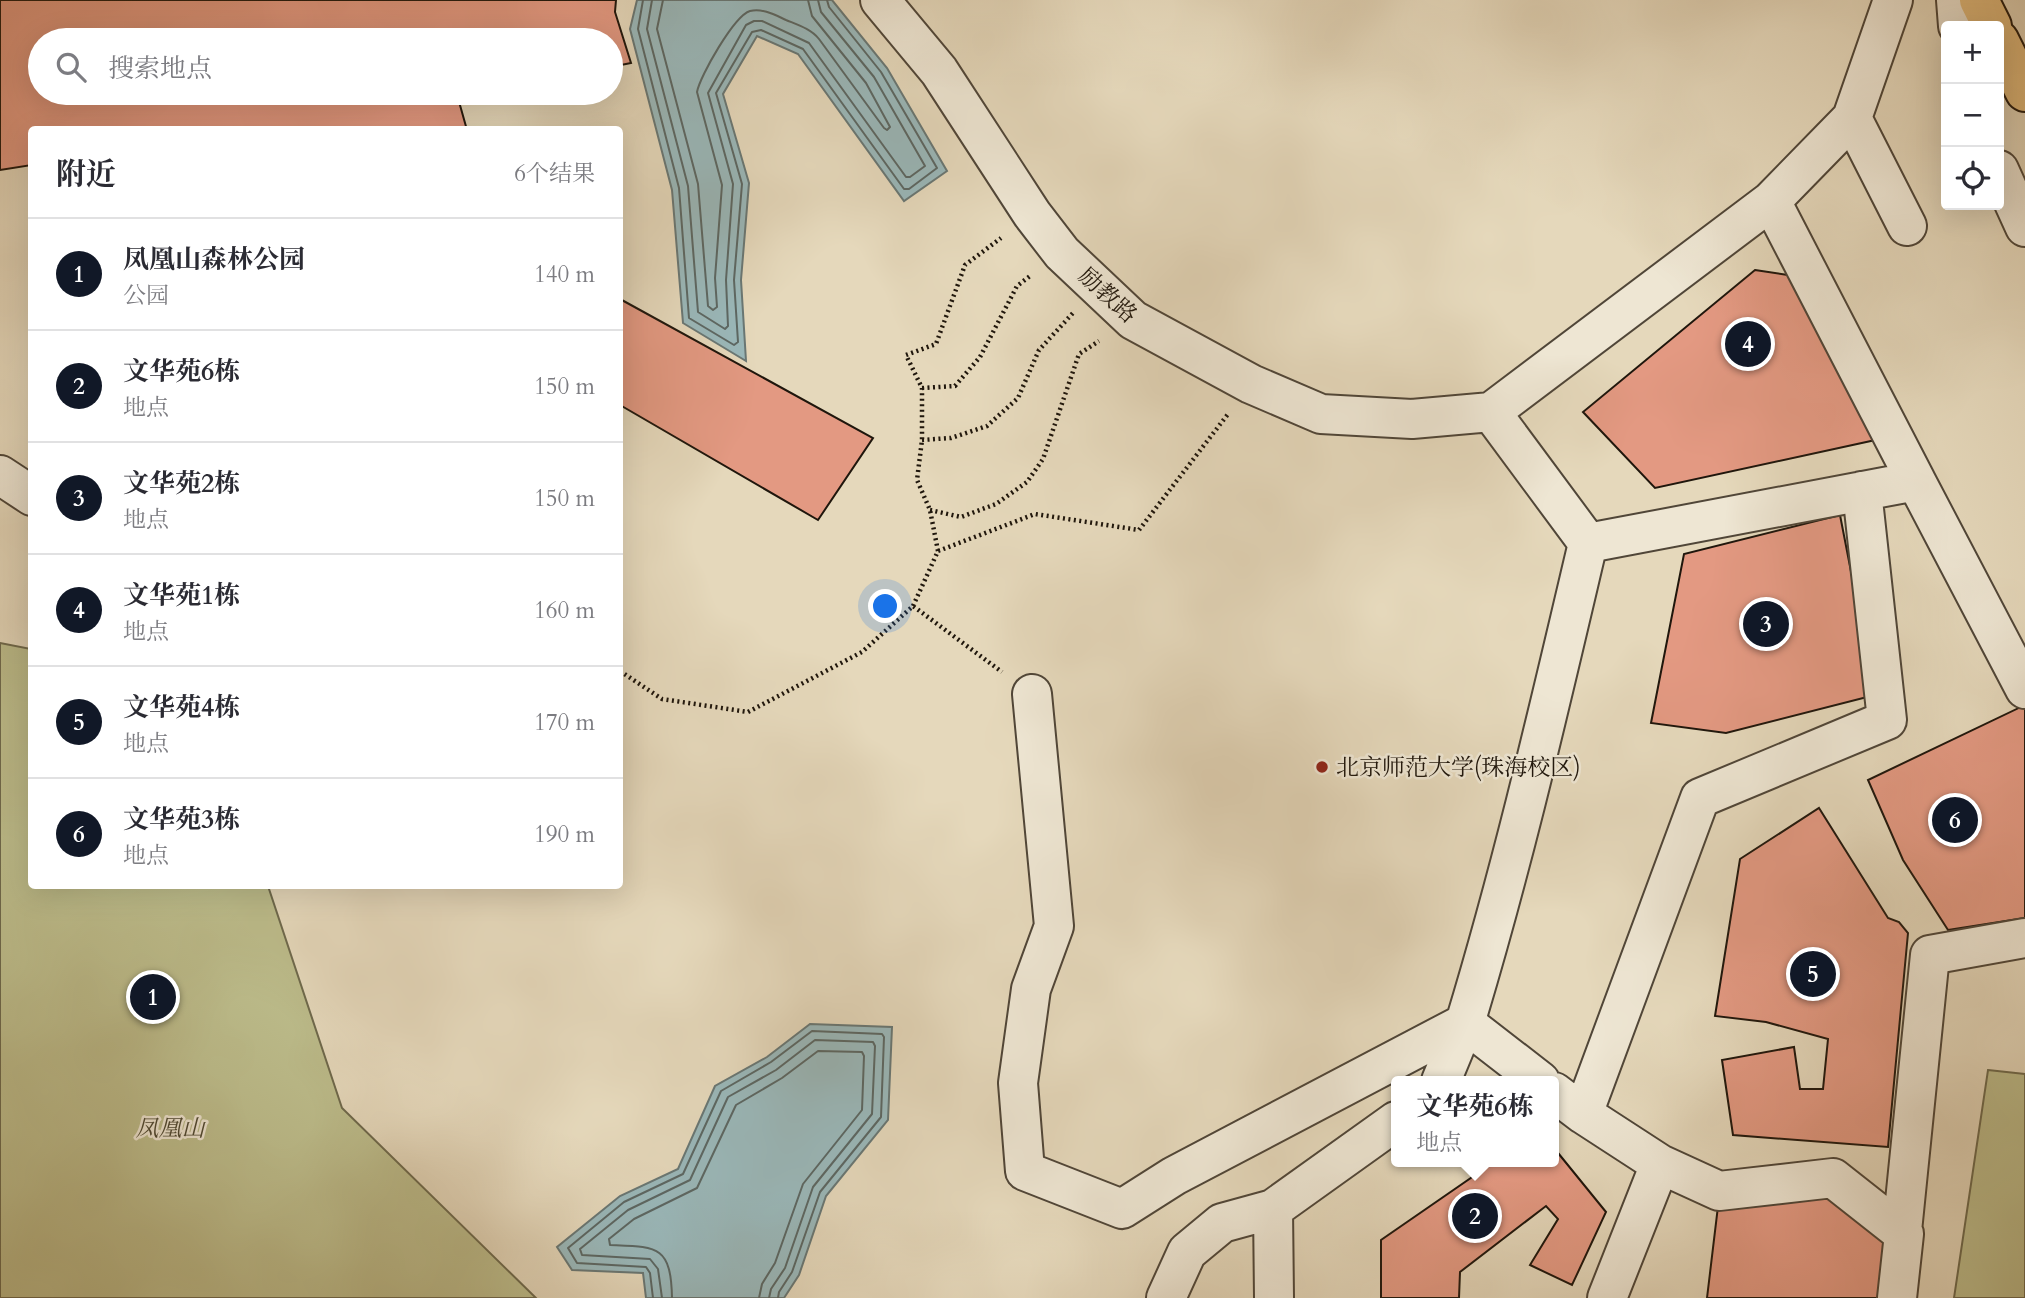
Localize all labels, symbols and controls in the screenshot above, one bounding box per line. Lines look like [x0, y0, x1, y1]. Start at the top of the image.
map controls [1941, 21, 2004, 210]
button: + [1941, 21, 2004, 84]
search box [28, 28, 623, 105]
icon: search [52, 48, 90, 86]
text: 搜索地点 [108, 51, 212, 86]
button: − [1941, 84, 2004, 147]
button: locate [1941, 147, 2004, 210]
text: 附近 [56, 154, 116, 195]
text: 6个结果 [514, 158, 595, 189]
text: 凤凰山森林公园 [123, 242, 305, 277]
text: 1 [73, 259, 85, 290]
text: 140 m [534, 259, 595, 290]
street label: 励教路 [1072, 261, 1144, 330]
text: 公园 [123, 280, 169, 311]
pin: 4 [1725, 318, 1771, 370]
text: 文华苑6栋 [123, 354, 240, 389]
text: 2 [73, 371, 85, 402]
text: 150 m [534, 371, 595, 402]
text: 地点 [123, 392, 169, 423]
text: 文华苑2栋 [123, 466, 240, 501]
text: 3 [73, 483, 85, 514]
text: 150 m [534, 483, 595, 514]
text: 地点 [123, 504, 169, 535]
text: 文华苑1栋 [123, 578, 240, 613]
your location [868, 589, 902, 623]
text: 4 [73, 595, 85, 626]
text: 160 m [534, 595, 595, 626]
pin: 3 [1743, 598, 1789, 650]
text: 地点 [123, 616, 169, 647]
text: 文华苑4栋 [123, 690, 240, 725]
text: 5 [73, 707, 85, 738]
text: 170 m [534, 707, 595, 738]
text: 地点 [123, 728, 169, 759]
place label: 北京师范大学(珠海校区) [1336, 752, 1581, 783]
marker: 北京师范大学(珠海校区) [1314, 759, 1330, 775]
pin: 6 [1932, 794, 1978, 846]
text: 文华苑3栋 [123, 802, 240, 837]
text: 6 [73, 819, 85, 850]
text: 190 m [534, 819, 595, 850]
text: 地点 [123, 840, 169, 871]
pin: 5 [1790, 948, 1836, 1000]
pin: 1 [130, 971, 176, 1023]
popup [1391, 1076, 1559, 1167]
text: 文华苑6栋 [1416, 1089, 1534, 1124]
park label: 凤凰山 [136, 1113, 207, 1144]
text: 地点 [1416, 1127, 1462, 1158]
pin: 2 [1452, 1190, 1498, 1242]

